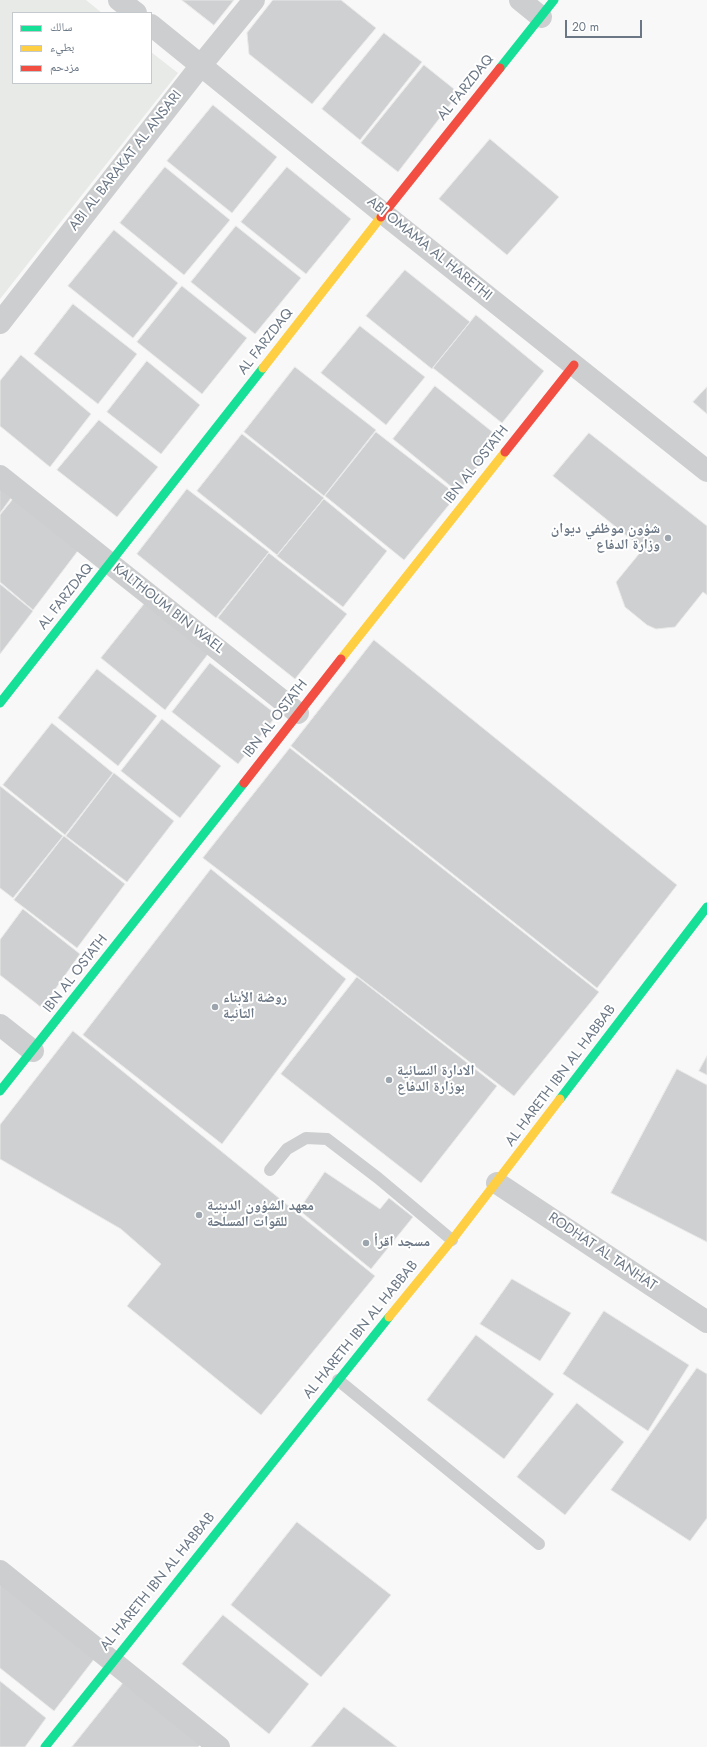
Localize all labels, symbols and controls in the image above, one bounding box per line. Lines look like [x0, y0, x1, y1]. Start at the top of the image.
legend [12, 12, 152, 84]
scale bar [567, 12, 644, 38]
text: سالك [50, 18, 72, 36]
text: 20 m [572, 18, 599, 36]
text: بطيء [50, 38, 74, 56]
street label: AL FARZDAQ [434, 52, 498, 124]
text: مزدحم [50, 58, 79, 76]
street label: ABI AL BARAKAT AL ANSARI [66, 88, 186, 234]
street label: ABI OMAMA AL HARETHI [363, 194, 495, 304]
street label: AL FARZDAQ [235, 306, 297, 378]
street label: IBN AL OSTATH [441, 423, 513, 507]
place label: شؤون موظفي ديوان وزارة الدفاع [551, 522, 660, 554]
marker: شؤون موظفي ديوان وزارة الدفاع [663, 533, 673, 543]
street label: KALTHOUM BIN WAEL [109, 560, 227, 658]
street label: AL FARZDAQ [35, 561, 97, 633]
street label: IBN AL OSTATH [240, 677, 312, 761]
street label: IBN AL OSTATH [40, 932, 112, 1016]
place label: روضة الأبناء الثانية [223, 991, 287, 1024]
marker: روضة الأبناء الثانية [210, 1002, 220, 1012]
street label: AL HARETH IBN AL HABBAB [502, 1002, 620, 1150]
place label: الادارة النسائية بوزارة الدفاع [397, 1064, 474, 1096]
marker: الادارة النسائية بوزارة الدفاع [384, 1075, 394, 1085]
place label: معهد الشؤون الدينية للقوات المسلحة [207, 1199, 314, 1232]
street label: RODHAT AL TANHAT [545, 1209, 659, 1295]
marker: معهد الشؤون الدينية للقوات المسلحة [194, 1210, 204, 1220]
place label: مسجد اقرأ [374, 1235, 430, 1251]
marker: مسجد اقرأ [361, 1238, 371, 1248]
street label: AL HARETH IBN AL HABBAB [300, 1257, 422, 1403]
street label: AL HARETH IBN AL HABBAB [97, 1509, 219, 1655]

